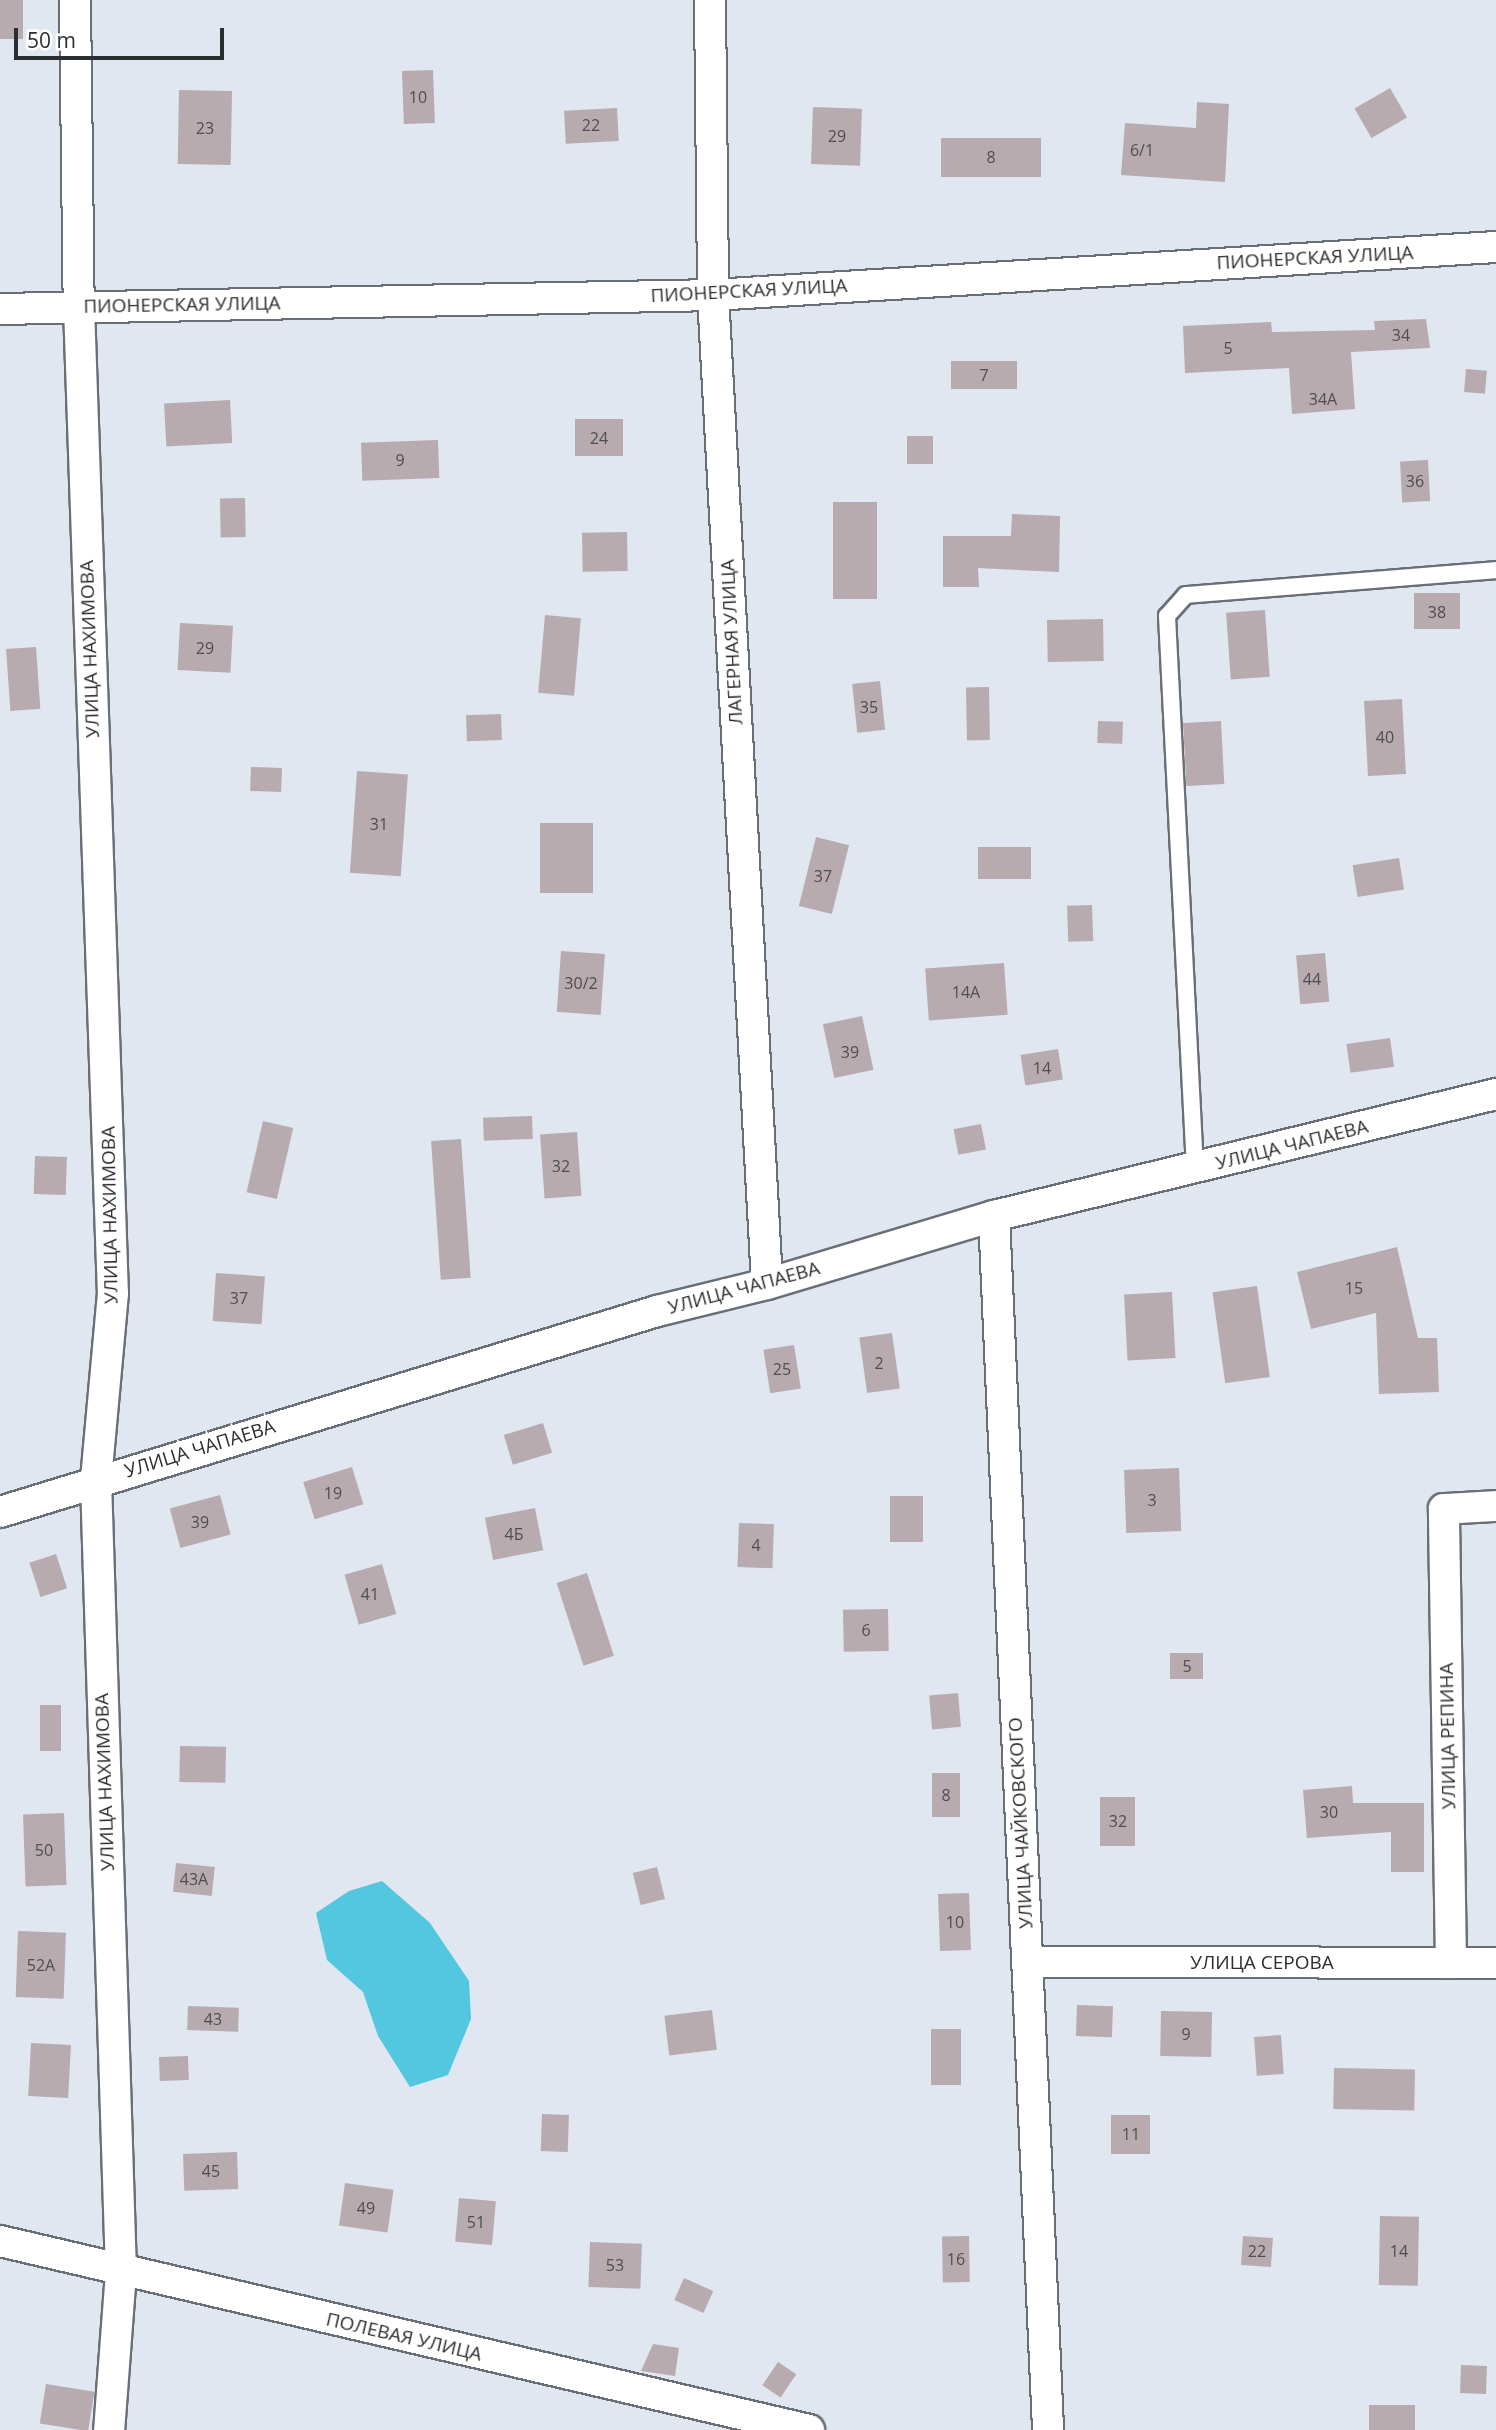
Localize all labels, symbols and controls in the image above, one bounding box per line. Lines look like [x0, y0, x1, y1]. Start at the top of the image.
scale bar [18, 14, 228, 58]
text: 50 m [27, 26, 76, 54]
house number: 10 [409, 87, 427, 107]
house number: 22 [582, 115, 600, 135]
house number: 23 [196, 118, 214, 138]
house number: 29 [828, 126, 846, 146]
house number: 6/1 [1130, 140, 1154, 160]
house number: 8 [986, 147, 996, 167]
street label: ПИОНЕРСКАЯ УЛИЦА [1216, 241, 1414, 275]
street label: ПИОНЕРСКАЯ УЛИЦА [650, 274, 848, 308]
street label: ПИОНЕРСКАЯ УЛИЦА [83, 292, 281, 318]
house number: 34 [1392, 325, 1410, 345]
house number: 5 [1223, 338, 1233, 358]
house number: 7 [979, 365, 989, 385]
house number: 34А [1309, 389, 1337, 409]
house number: 24 [590, 428, 608, 448]
house number: 9 [395, 450, 405, 470]
house number: 36 [1406, 471, 1424, 491]
street label: ЛАГЕРНАЯ УЛИЦА [716, 559, 748, 725]
street label: УЛИЦА НАХИМОВА [75, 560, 105, 738]
house number: 38 [1428, 602, 1446, 622]
house number: 29 [196, 638, 214, 658]
house number: 35 [860, 697, 878, 717]
house number: 40 [1376, 727, 1394, 747]
house number: 31 [370, 814, 388, 834]
house number: 37 [814, 866, 832, 886]
house number: 44 [1303, 969, 1321, 989]
house number: 30/2 [564, 973, 598, 993]
house number: 14А [952, 982, 980, 1002]
house number: 39 [841, 1042, 859, 1062]
house number: 14 [1033, 1058, 1051, 1078]
street label: УЛИЦА ЧАПАЕВА [1213, 1115, 1371, 1175]
street label: УЛИЦА НАХИМОВА [97, 1126, 123, 1304]
house number: 32 [552, 1156, 570, 1176]
street label: УЛИЦА ЧАПАЕВА [666, 1257, 822, 1319]
house number: 15 [1345, 1278, 1363, 1298]
house number: 37 [230, 1288, 248, 1308]
house number: 2 [874, 1353, 884, 1373]
house number: 25 [773, 1359, 791, 1379]
street label: УЛИЦА ЧАПАЕВА [122, 1415, 278, 1483]
house number: 19 [324, 1483, 342, 1503]
house number: 3 [1147, 1490, 1157, 1510]
house number: 39 [191, 1512, 209, 1532]
house number: 4Б [505, 1524, 523, 1544]
house number: 4 [751, 1535, 761, 1555]
house number: 41 [361, 1584, 379, 1604]
house number: 6 [861, 1620, 871, 1640]
house number: 5 [1182, 1656, 1192, 1676]
street label: УЛИЦА РЕПИНА [1435, 1662, 1461, 1810]
street label: УЛИЦА НАХИМОВА [90, 1693, 120, 1871]
street label: УЛИЦА ЧАЙКОВСКОГО [1004, 1717, 1038, 1929]
house number: 8 [941, 1785, 951, 1805]
house number: 30 [1320, 1802, 1338, 1822]
house number: 32 [1109, 1811, 1127, 1831]
house number: 50 [35, 1840, 53, 1860]
house number: 43А [180, 1869, 208, 1889]
house number: 10 [946, 1912, 964, 1932]
street label: УЛИЦА СЕРОВА [1190, 1952, 1334, 1974]
house number: 52А [27, 1955, 55, 1975]
house number: 43 [204, 2009, 222, 2029]
house number: 9 [1181, 2024, 1191, 2044]
house number: 11 [1122, 2124, 1140, 2144]
house number: 45 [202, 2161, 220, 2181]
house number: 49 [357, 2198, 375, 2218]
house number: 51 [467, 2212, 485, 2232]
house number: 22 [1248, 2241, 1266, 2261]
house number: 14 [1390, 2241, 1408, 2261]
house number: 16 [947, 2249, 965, 2269]
house number: 53 [606, 2255, 624, 2275]
street label: ПОЛЕВАЯ УЛИЦА [324, 2308, 484, 2366]

